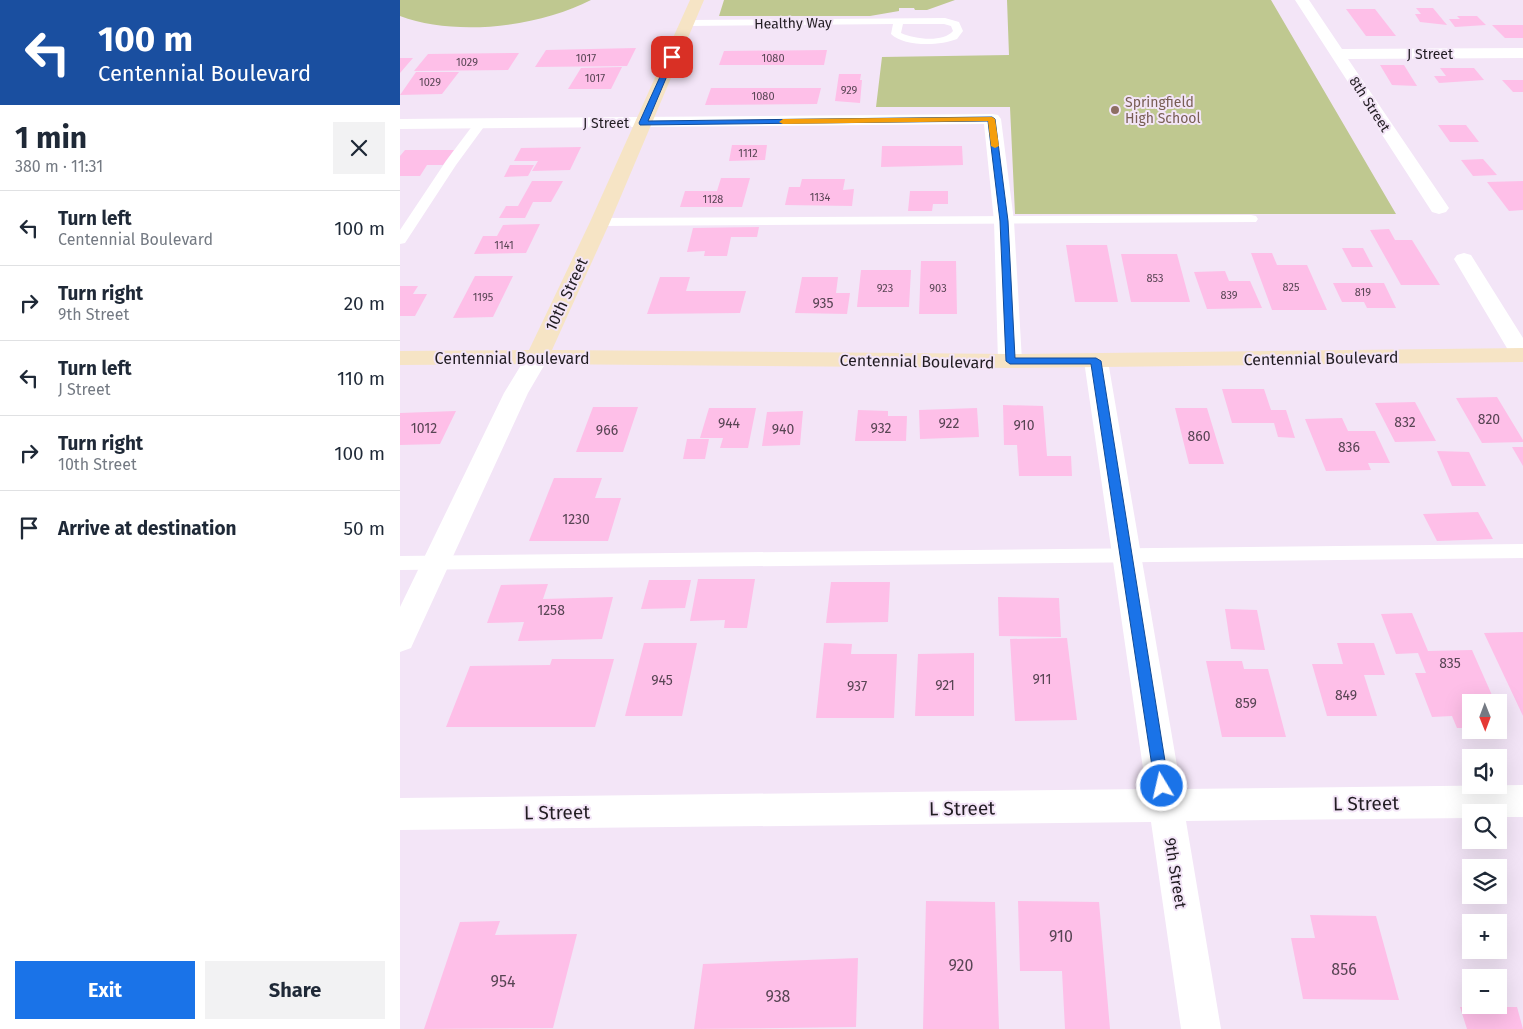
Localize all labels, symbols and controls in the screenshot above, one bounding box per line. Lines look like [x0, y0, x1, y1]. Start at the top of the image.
street label: Healthy Way [754, 14, 832, 33]
text: 100 m [98, 18, 193, 60]
icon: left [15, 20, 80, 85]
pin [651, 36, 693, 78]
icon: arrive [658, 43, 686, 71]
street label: J Street [1407, 46, 1454, 63]
house number: 1017 [576, 52, 596, 65]
house number: 1080 [761, 52, 785, 65]
house number: 1029 [456, 56, 478, 69]
text: Centennial Boulevard [98, 60, 311, 87]
house number: 1017 [585, 72, 605, 85]
street label: 8th Street [1345, 73, 1394, 136]
house number: 1029 [419, 76, 441, 89]
house number: 929 [841, 84, 858, 97]
house number: 1080 [751, 90, 775, 103]
place label: Springfield High School [1125, 94, 1201, 127]
marker: Springfield High School [1109, 104, 1121, 116]
street label: J Street [583, 115, 630, 132]
text: 1 min [15, 120, 87, 156]
button: close [333, 122, 385, 174]
house number: 1112 [738, 147, 758, 160]
text: 380 m · 11:31 [15, 157, 103, 176]
house number: 1134 [810, 191, 830, 204]
house number: 1128 [703, 193, 723, 206]
text: Turn left [58, 207, 132, 230]
icon: left [15, 214, 43, 242]
text: 100 m [334, 217, 385, 240]
text: Centennial Boulevard [58, 230, 213, 249]
house number: 1141 [494, 239, 514, 252]
street label: 10th Street [541, 254, 592, 334]
house number: 853 [1147, 272, 1163, 285]
house number: 825 [1283, 281, 1300, 294]
text: Turn right [58, 282, 143, 305]
house number: 923 [877, 282, 893, 295]
house number: 903 [929, 282, 947, 295]
house number: 819 [1355, 286, 1371, 299]
icon: right [15, 289, 43, 317]
house number: 839 [1220, 289, 1238, 302]
house number: 1195 [473, 291, 494, 304]
text: 20 m [344, 292, 385, 315]
house number: 935 [812, 295, 834, 312]
text: 9th Street [58, 305, 129, 324]
street label: Centennial Boulevard [1243, 348, 1399, 369]
street label: Centennial Boulevard [435, 349, 589, 368]
street label: Centennial Boulevard [839, 351, 995, 372]
text: Turn left [58, 357, 132, 380]
icon: left [15, 364, 43, 392]
text: 110 m [337, 367, 385, 390]
text: J Street [58, 380, 111, 399]
house number: 820 [1478, 411, 1500, 428]
house number: 832 [1394, 414, 1416, 431]
house number: 944 [718, 415, 741, 432]
house number: 922 [939, 415, 960, 432]
house number: 910 [1014, 417, 1035, 434]
house number: 1012 [411, 420, 437, 437]
house number: 932 [871, 420, 891, 437]
house number: 940 [772, 421, 794, 438]
house number: 966 [596, 422, 618, 439]
house number: 860 [1188, 428, 1211, 445]
text: Turn right [58, 432, 143, 455]
icon: right [15, 439, 43, 467]
house number: 836 [1338, 439, 1360, 456]
text: 100 m [334, 442, 385, 465]
text: 10th Street [58, 455, 137, 474]
house number: 1230 [562, 511, 590, 528]
icon: arrive [15, 514, 43, 542]
text: Arrive at destination [58, 517, 237, 540]
text: 50 m [344, 517, 385, 540]
house number: 1258 [537, 602, 565, 619]
house number: 835 [1439, 655, 1461, 672]
house number: 911 [1033, 671, 1052, 688]
house number: 945 [651, 672, 673, 689]
house number: 921 [935, 677, 955, 694]
house number: 937 [847, 678, 867, 695]
house number: 849 [1335, 687, 1357, 704]
north arrow [1462, 694, 1508, 739]
map controls [1462, 694, 1507, 1014]
house number: 859 [1235, 695, 1257, 712]
button: sound [1462, 749, 1507, 794]
position arrow [1135, 759, 1187, 811]
street label: L Street [1333, 791, 1399, 816]
street label: L Street [929, 796, 995, 821]
street label: L Street [524, 800, 590, 825]
button: search [1462, 804, 1507, 849]
street label: 9th Street [1161, 836, 1190, 910]
button: layers [1462, 859, 1507, 904]
button: + [1462, 914, 1507, 959]
house number: 910 [1049, 927, 1073, 946]
house number: 920 [949, 956, 974, 975]
house number: 856 [1331, 960, 1357, 979]
button: Exit [15, 961, 195, 1019]
button: Share [205, 961, 385, 1019]
button: − [1462, 969, 1507, 1014]
house number: 954 [491, 972, 516, 991]
house number: 938 [766, 987, 791, 1006]

